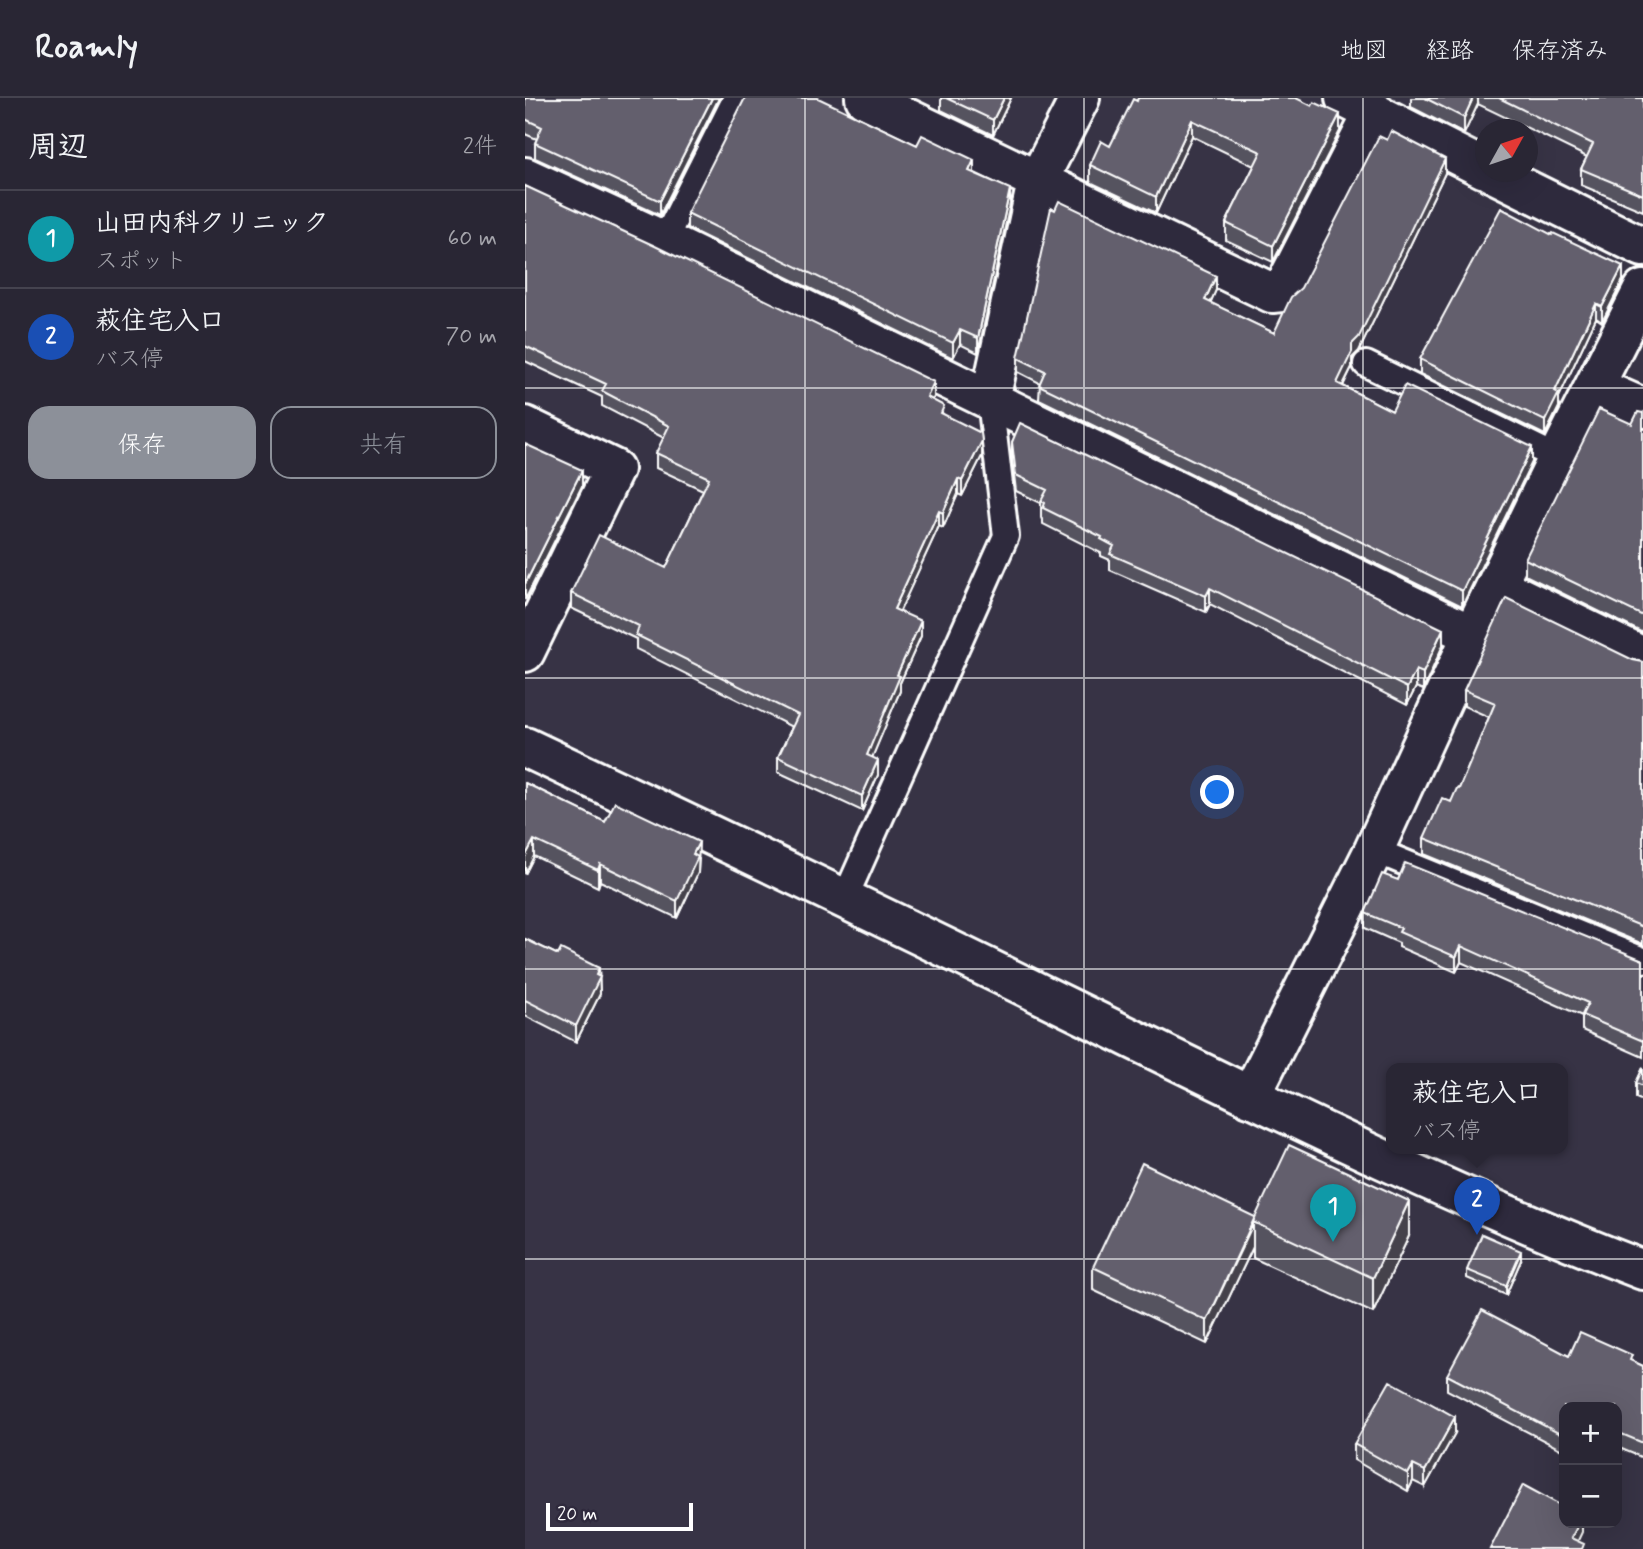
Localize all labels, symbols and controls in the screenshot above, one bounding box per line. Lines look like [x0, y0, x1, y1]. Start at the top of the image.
text: Roamly [35, 26, 138, 70]
text: 地図 [1340, 36, 1388, 67]
text: 経路 [1426, 36, 1474, 67]
text: 保存済み [1512, 36, 1608, 67]
north arrow [1475, 119, 1538, 182]
text: 周辺 [28, 128, 88, 167]
text: 2件 [463, 132, 497, 162]
text: 山田内科クリニック [95, 207, 329, 241]
text: 1 [46, 224, 56, 254]
text: 60 m [448, 224, 497, 254]
text: スポット [95, 247, 187, 277]
text: 萩住宅入口 [95, 305, 225, 339]
text: 2 [45, 322, 57, 352]
text: 70 m [445, 322, 497, 352]
text: バス停 [95, 345, 164, 375]
button: 保存 [28, 406, 256, 479]
button: 共有 [270, 406, 497, 479]
your location [1200, 775, 1234, 809]
popup [1386, 1063, 1568, 1154]
text: 萩住宅入口 [1412, 1077, 1542, 1111]
text: バス停 [1412, 1117, 1481, 1147]
pin: 2 [1454, 1177, 1500, 1235]
pin: 1 [1310, 1184, 1356, 1242]
map controls [1559, 1402, 1622, 1528]
button: + [1559, 1402, 1622, 1465]
button: − [1559, 1465, 1622, 1528]
scale bar [546, 1500, 693, 1532]
text: 20 m [557, 1502, 597, 1527]

